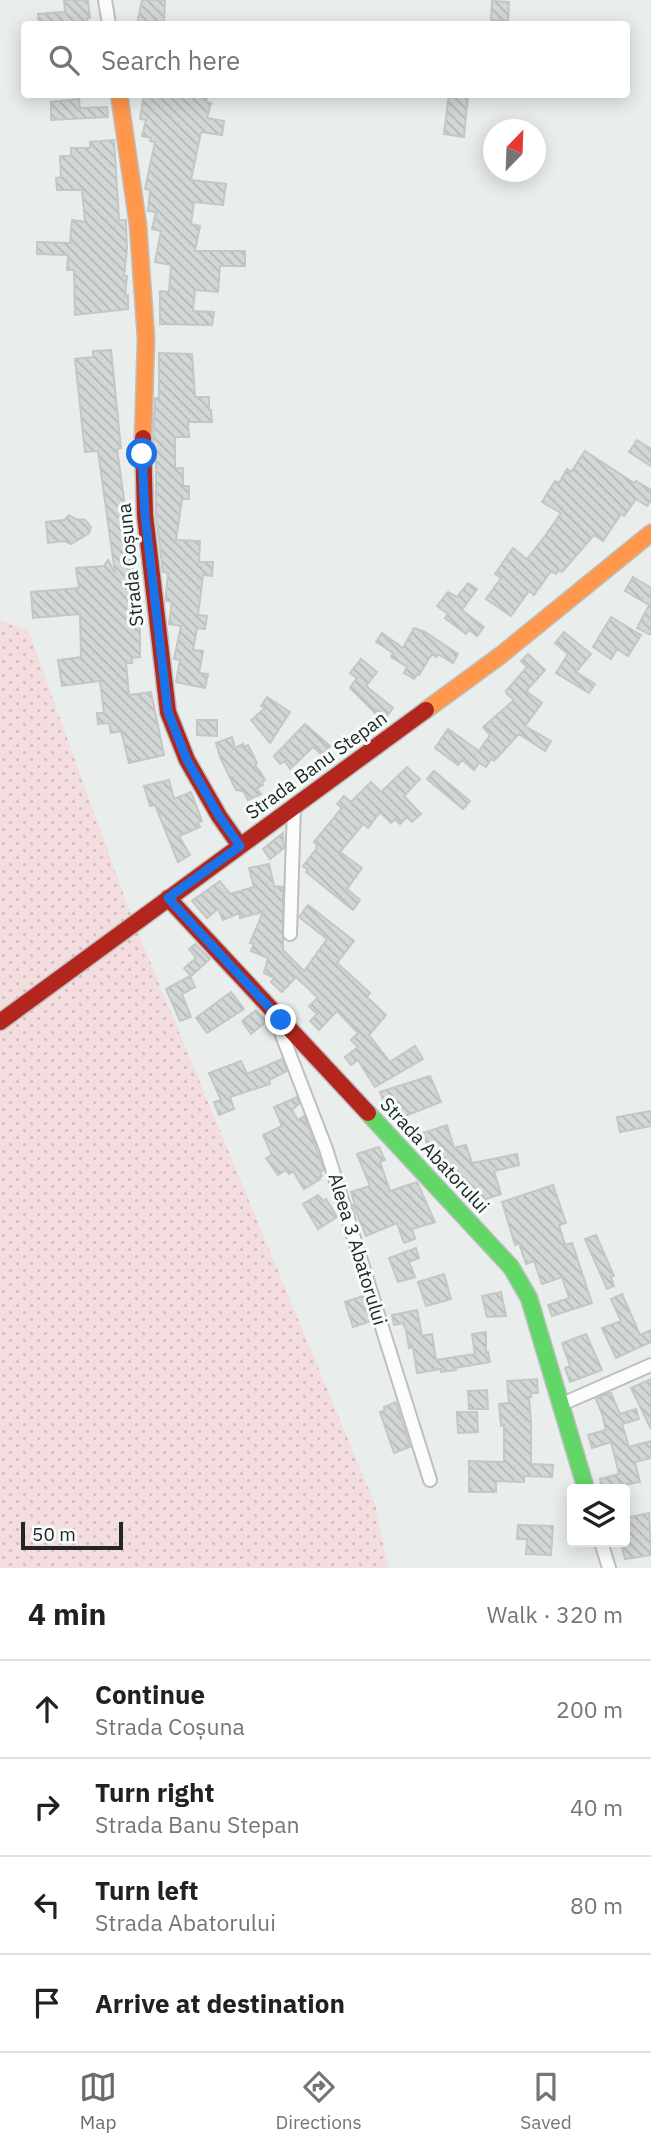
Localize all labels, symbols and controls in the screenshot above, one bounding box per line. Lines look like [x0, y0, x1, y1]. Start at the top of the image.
search box [21, 21, 630, 98]
icon: search [45, 41, 83, 79]
text: Search here [101, 43, 240, 77]
north arrow [483, 119, 546, 182]
route start [126, 438, 157, 469]
street label: Strada Coșuna [112, 502, 148, 628]
street label: Strada Banu Stepan [241, 706, 391, 824]
route end [265, 1004, 296, 1035]
street label: Strada Abatorului [375, 1092, 495, 1218]
street label: Aleea 3 Abatorului [323, 1170, 393, 1328]
map controls [567, 1484, 630, 1547]
button: layers [567, 1484, 630, 1547]
scale bar [21, 1519, 122, 1551]
text: 50 m [32, 1522, 76, 1546]
text: 4 min [28, 1594, 106, 1633]
text: Walk · 320 m [487, 1599, 623, 1629]
text: Continue [95, 1677, 205, 1711]
icon: ahead [28, 1690, 66, 1728]
text: 200 m [556, 1694, 623, 1724]
text: Strada Coșuna [95, 1711, 245, 1741]
text: Turn right [95, 1775, 214, 1809]
icon: right [28, 1788, 66, 1826]
text: 40 m [570, 1792, 623, 1822]
text: Strada Banu Stepan [95, 1809, 300, 1839]
text: Turn left [95, 1873, 198, 1907]
icon: left [28, 1886, 66, 1924]
text: 80 m [570, 1890, 623, 1920]
text: Strada Abatorului [95, 1907, 276, 1937]
icon: arrive [28, 1984, 66, 2022]
text: Arrive at destination [95, 1986, 345, 2020]
tab: Map [79, 2068, 117, 2134]
tab: Directions [275, 2068, 362, 2134]
tab: Saved [520, 2068, 572, 2134]

